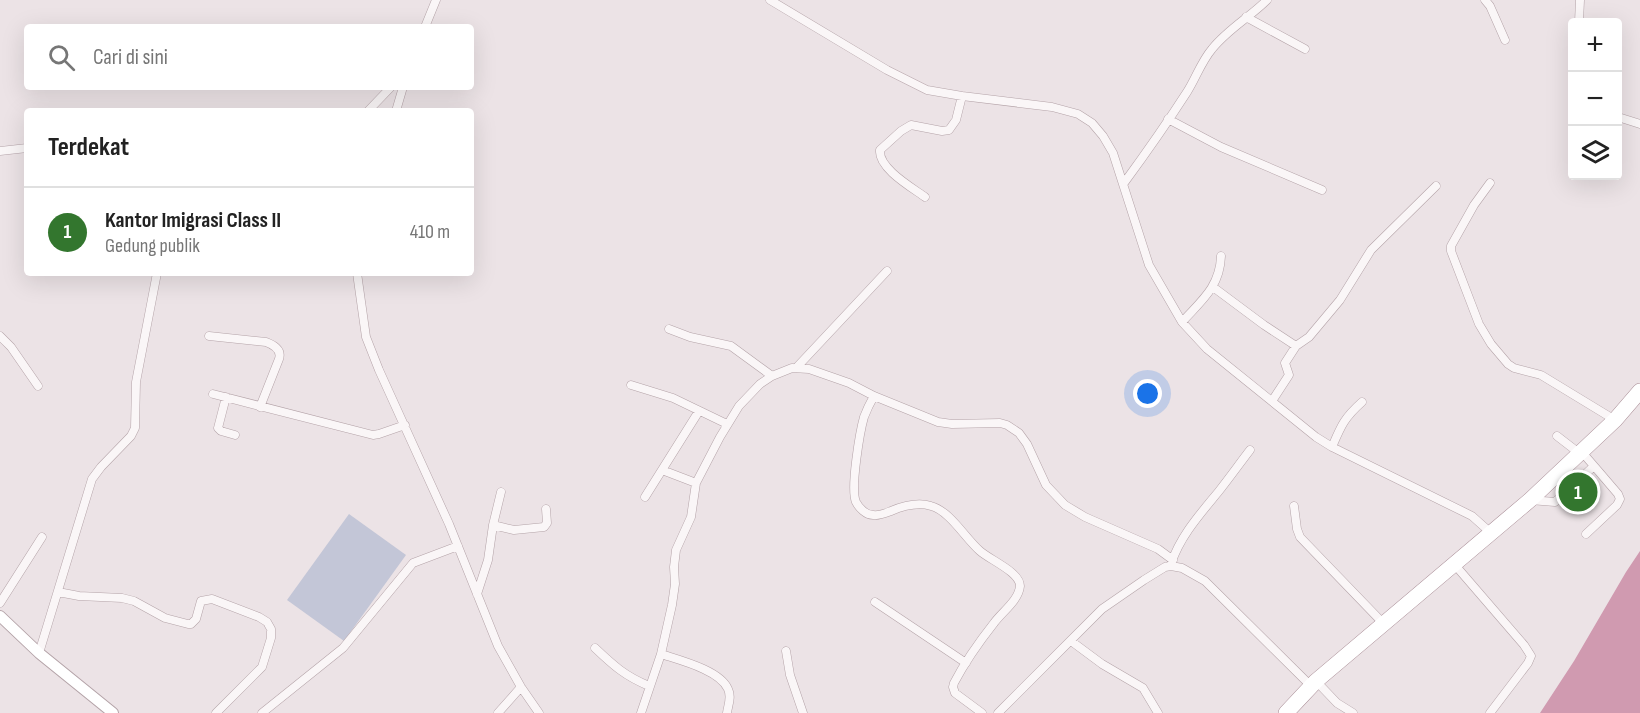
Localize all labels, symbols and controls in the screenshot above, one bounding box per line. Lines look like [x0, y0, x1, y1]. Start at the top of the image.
map controls [1568, 18, 1622, 180]
button: + [1568, 18, 1622, 72]
search box [24, 24, 474, 90]
icon: search [45, 41, 78, 74]
text: Cari di sini [93, 44, 168, 71]
button: − [1568, 72, 1622, 126]
button: layers [1568, 126, 1622, 180]
text: Terdekat [48, 132, 129, 163]
text: Kantor Imigrasi Class II [105, 207, 281, 234]
text: 1 [64, 220, 71, 244]
text: 410 m [410, 220, 450, 244]
text: Gedung publik [105, 234, 200, 258]
your location [1133, 379, 1162, 408]
pin: 1 [1558, 470, 1598, 514]

